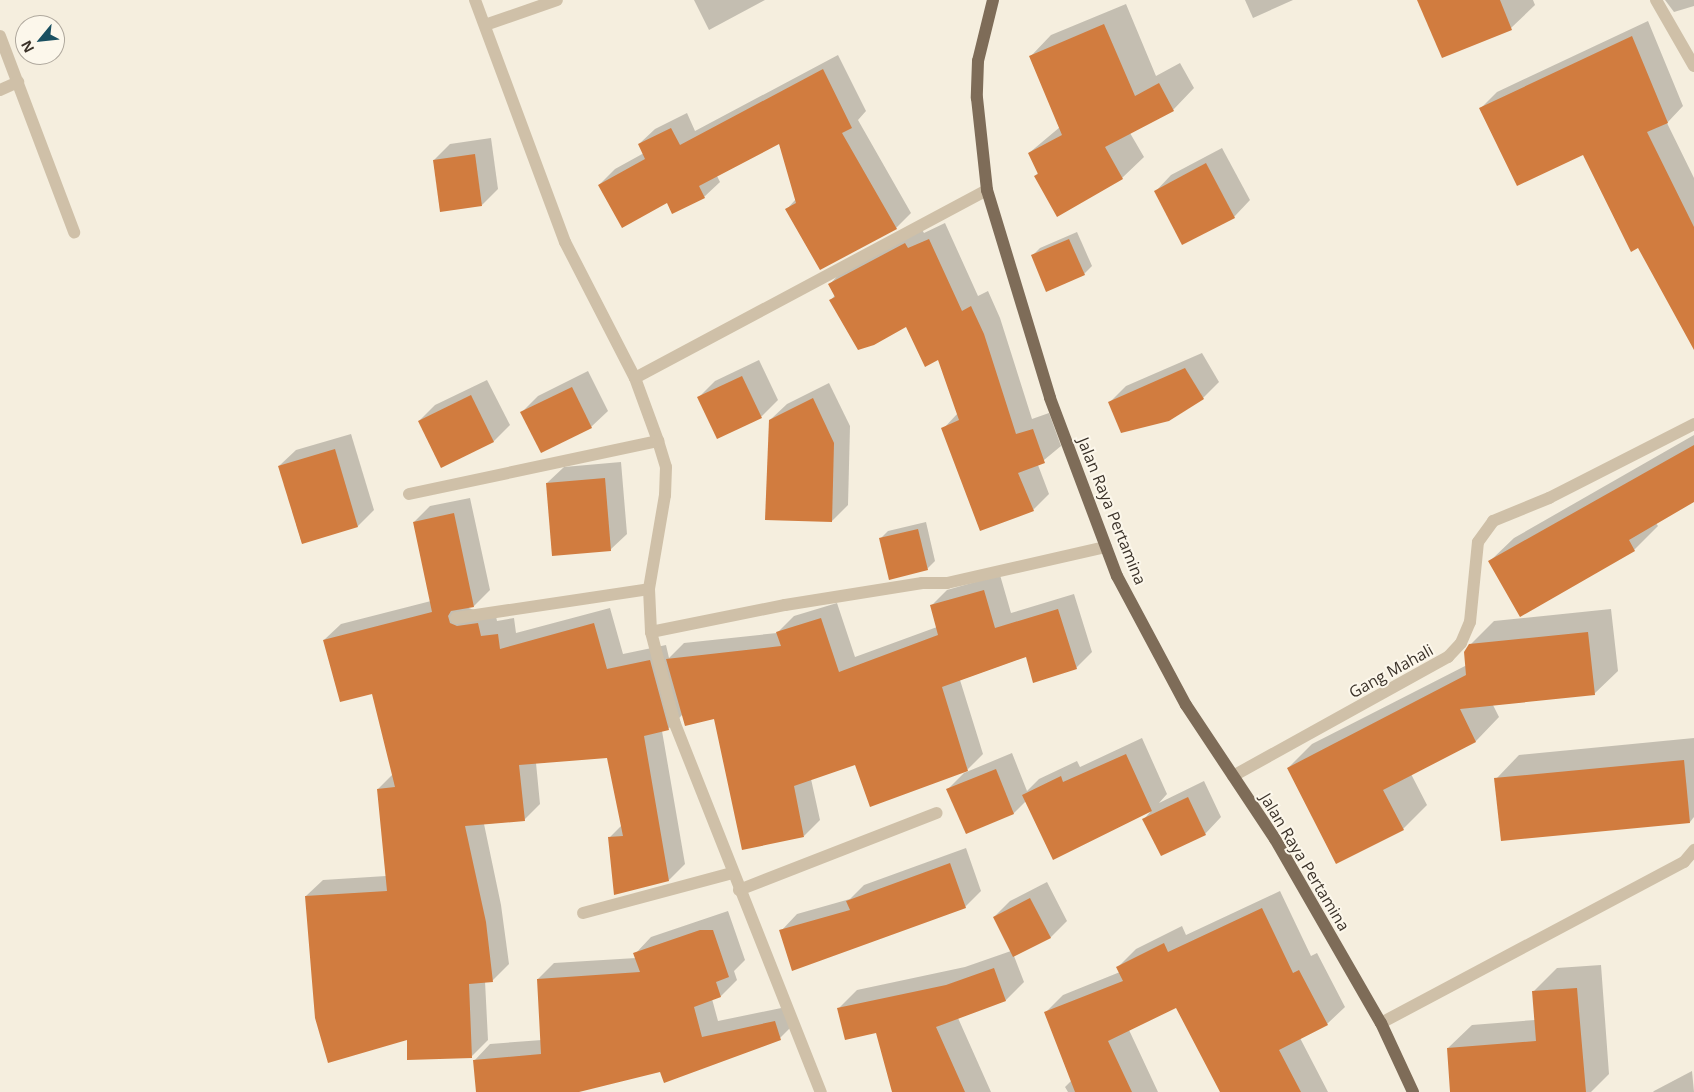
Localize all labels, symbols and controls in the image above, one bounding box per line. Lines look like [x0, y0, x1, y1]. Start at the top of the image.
north arrow [15, 15, 65, 65]
text: N [16, 37, 38, 56]
street label: Jalan Raya Pertamina [1074, 435, 1150, 587]
street label: Gang Mahali [1346, 640, 1436, 702]
street label: Jalan Raya Pertamina [1256, 790, 1354, 934]

